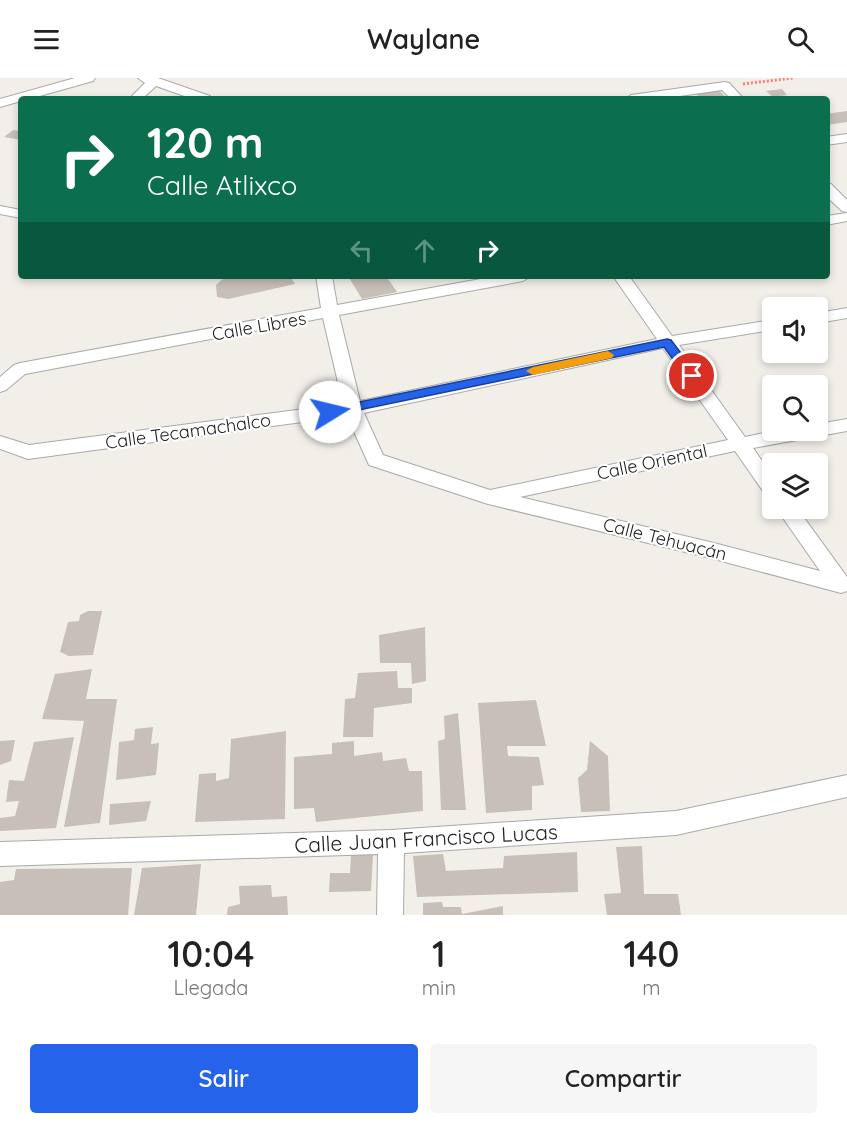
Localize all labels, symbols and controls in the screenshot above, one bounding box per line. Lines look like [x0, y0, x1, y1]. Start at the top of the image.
text: Waylane [367, 22, 480, 56]
icon: menu [30, 23, 63, 56]
icon: search [784, 23, 817, 56]
text: 120 m [147, 116, 264, 169]
icon: right [48, 120, 126, 198]
text: Calle Atlixco [147, 168, 297, 202]
icon: left [345, 234, 378, 267]
icon: ahead [408, 234, 441, 267]
icon: right [471, 234, 504, 267]
map controls [762, 297, 828, 519]
button: sound [762, 297, 828, 363]
street label: Calle Libres [210, 306, 308, 346]
pin [666, 350, 717, 401]
icon: arrive [675, 359, 708, 392]
button: search [762, 375, 828, 441]
position arrow [298, 380, 362, 444]
street label: Calle Tecamachalco [104, 408, 272, 454]
street label: Calle Oriental [595, 439, 709, 485]
button: layers [762, 453, 828, 519]
street label: Calle Tehuacán [601, 513, 729, 565]
street label: Calle Juan Francisco Lucas [294, 818, 558, 858]
text: 10:04 [168, 931, 254, 976]
text: 1 [432, 931, 446, 976]
text: 140 [623, 931, 679, 976]
text: Llegada [173, 975, 248, 1000]
text: min [422, 975, 456, 1000]
text: m [642, 975, 661, 1000]
button: Salir [30, 1044, 418, 1113]
button: Compartir [430, 1044, 817, 1113]

